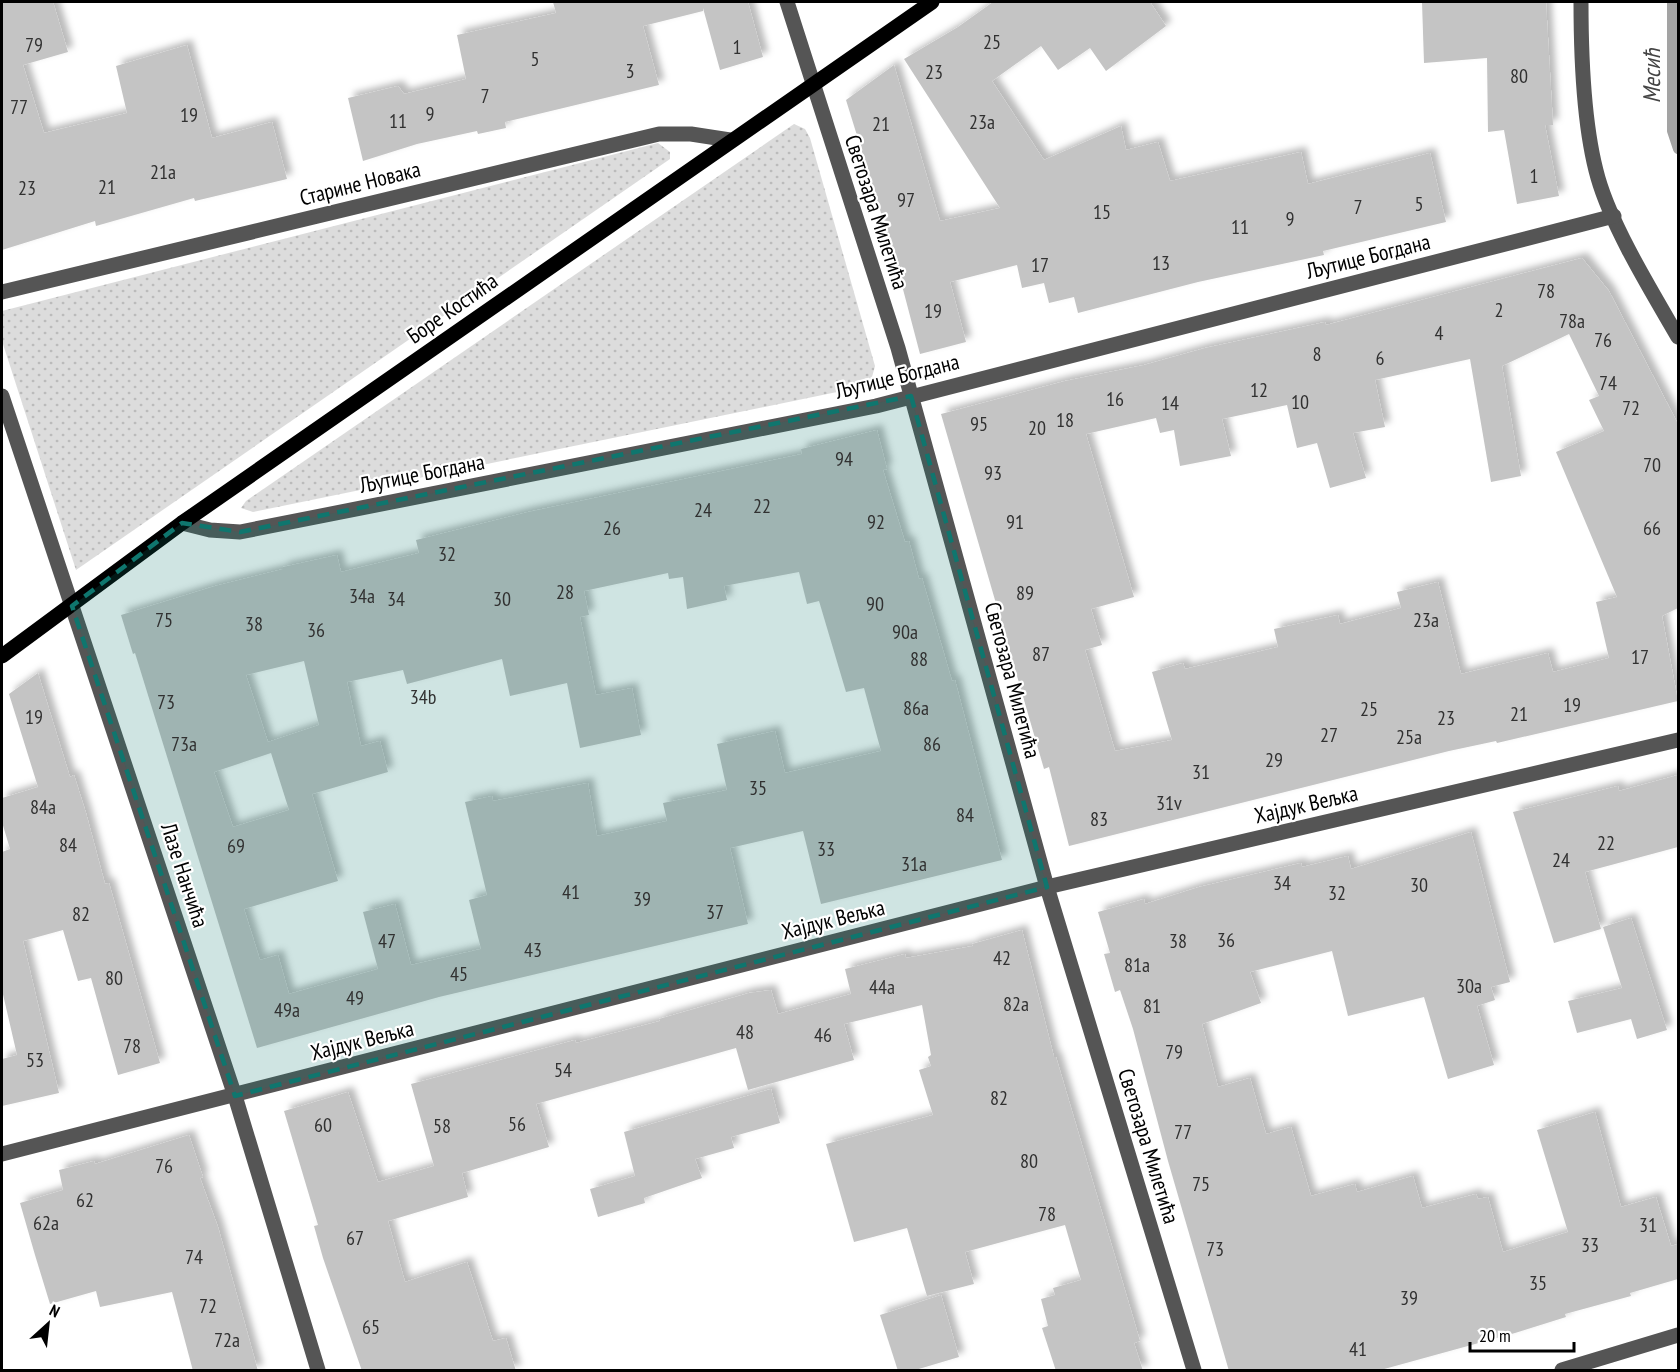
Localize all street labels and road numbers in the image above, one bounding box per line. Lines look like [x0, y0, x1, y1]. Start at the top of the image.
street label: Светозара Милетића [839, 131, 915, 293]
street label: Старине Новака [297, 154, 423, 212]
street label: Љутице Богдана [1302, 227, 1433, 285]
street label: Боре Костића [401, 266, 503, 350]
street label: Љутице Богдана [831, 347, 962, 405]
street label: Љутице Богдана [356, 447, 487, 499]
street label: Светозара Милетића [979, 599, 1047, 761]
street label: Хајдук Вељка [1252, 779, 1360, 829]
street label: Лазе Нанчића [155, 818, 215, 931]
street label: Хајдук Вељка [779, 893, 887, 945]
street label: Хајдук Вељка [308, 1014, 416, 1066]
street label: Светозара Милетића [1112, 1065, 1186, 1227]

